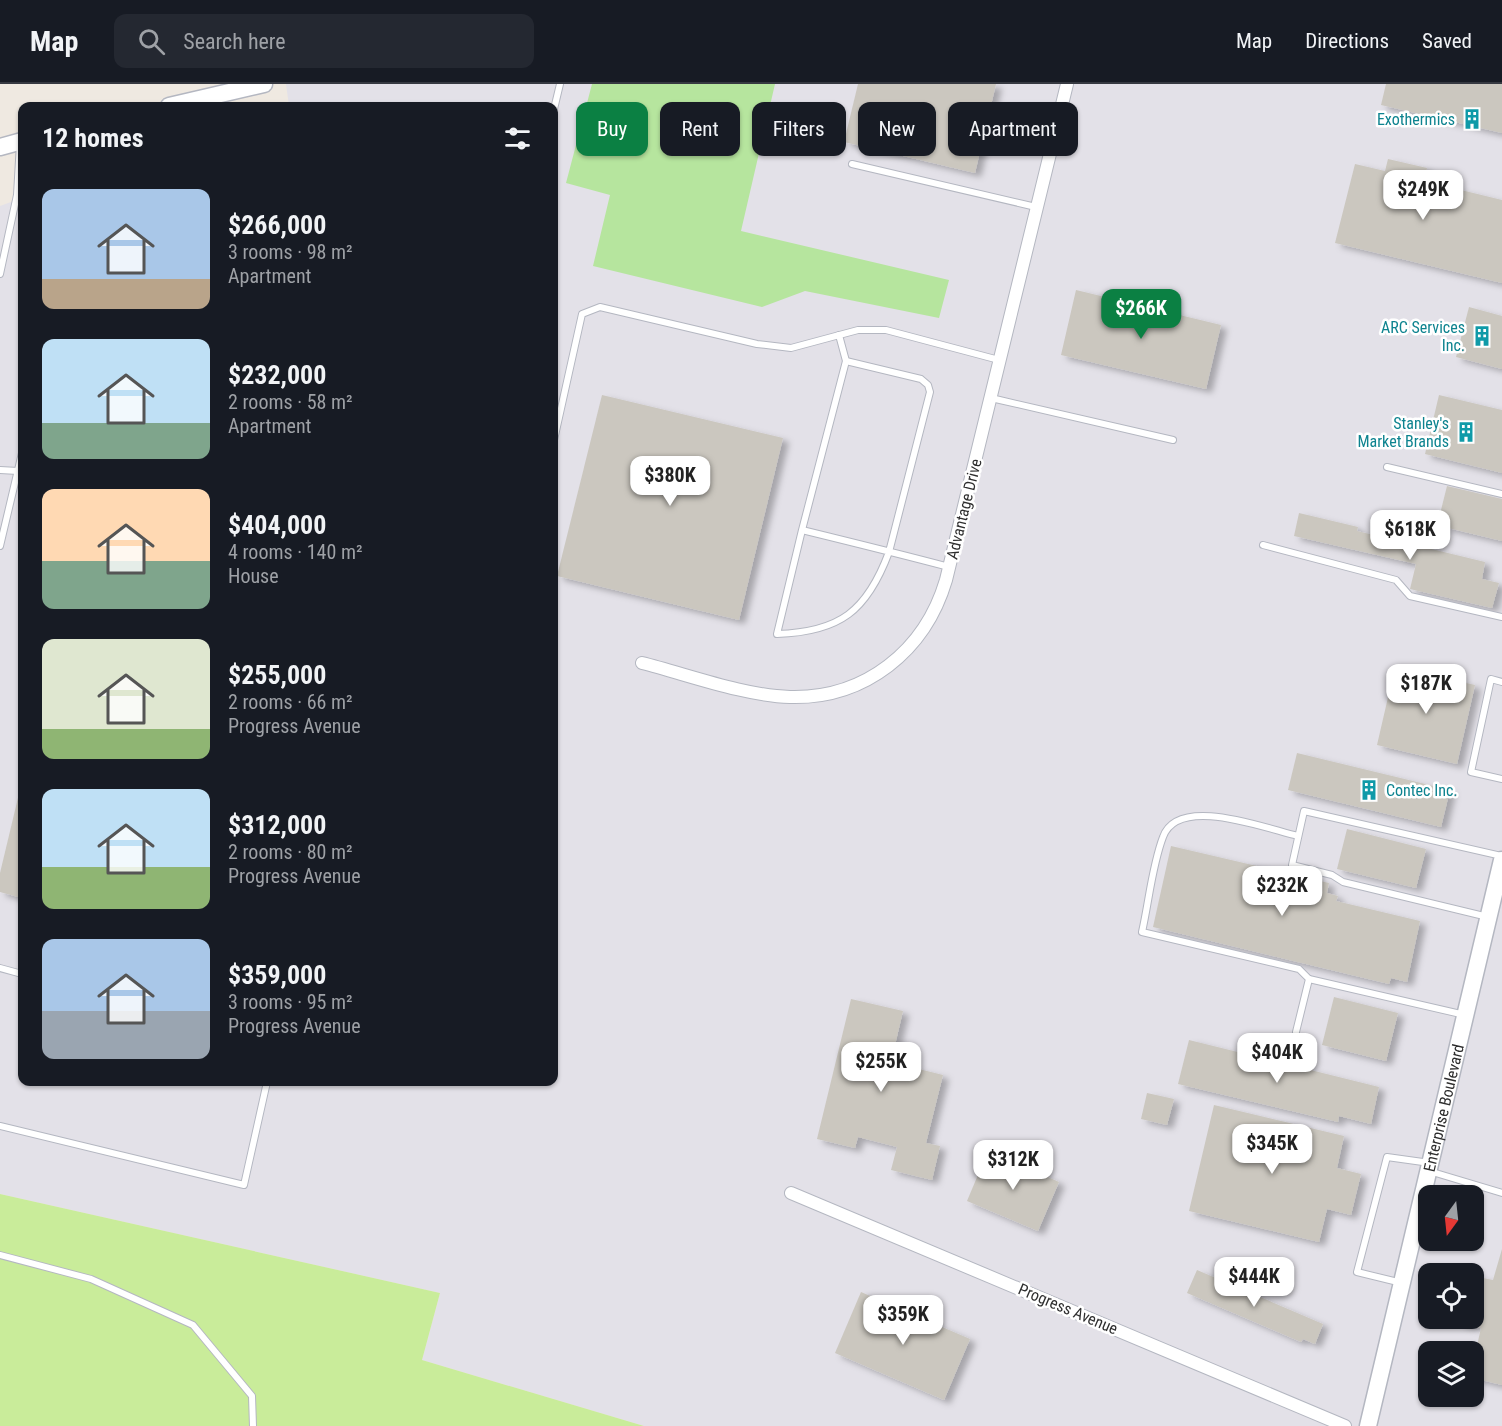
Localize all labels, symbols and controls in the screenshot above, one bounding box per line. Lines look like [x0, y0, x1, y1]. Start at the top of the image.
search box [114, 14, 534, 68]
text: Map [30, 25, 78, 58]
icon: search [135, 25, 168, 58]
text: Search here [183, 29, 286, 54]
text: Map [1236, 29, 1272, 53]
text: Directions [1305, 29, 1389, 53]
text: Saved [1422, 29, 1472, 53]
chip: Buy [576, 102, 648, 156]
chip: Rent [660, 102, 740, 156]
chip: Filters [752, 102, 846, 156]
chip: New [858, 102, 936, 156]
chip: Apartment [948, 102, 1078, 156]
building icon: Exothermics [1460, 107, 1484, 131]
place label: Exothermics [1377, 110, 1455, 129]
icon: filters [501, 122, 534, 155]
text: 12 homes [42, 123, 144, 153]
pin: $249K [1381, 170, 1465, 221]
text: $249K [1397, 177, 1449, 201]
text: $266,000 [228, 210, 326, 240]
icon: home [90, 213, 162, 285]
text: 3 rooms · 98 m² [228, 240, 353, 264]
text: Apartment [228, 264, 312, 288]
pin: $266K [1099, 289, 1183, 340]
text: $266K [1115, 296, 1167, 320]
place label: ARC Services Inc. [1381, 318, 1465, 355]
building icon: ARC Services Inc. [1470, 324, 1494, 348]
text: $232,000 [228, 360, 326, 390]
icon: home [90, 363, 162, 435]
text: 2 rooms · 58 m² [228, 390, 353, 414]
text: Apartment [228, 414, 312, 438]
place label: Stanley's Market Brands [1357, 414, 1449, 451]
building icon: Stanley's Market Brands [1454, 420, 1478, 444]
pin: $380K [628, 456, 712, 507]
street label: Advantage Drive [942, 457, 986, 561]
text: $380K [644, 463, 696, 487]
text: $404,000 [228, 510, 326, 540]
pin: $618K [1368, 510, 1452, 561]
icon: home [90, 513, 162, 585]
text: $618K [1384, 517, 1436, 541]
text: 4 rooms · 140 m² [228, 540, 363, 564]
text: House [228, 564, 279, 588]
text: $255,000 [228, 660, 326, 690]
icon: home [90, 663, 162, 735]
pin: $187K [1384, 664, 1468, 715]
text: $187K [1400, 671, 1452, 695]
text: 2 rooms · 66 m² [228, 690, 353, 714]
text: Progress Avenue [228, 714, 361, 738]
building icon: Contec Inc. [1357, 778, 1381, 802]
place label: Contec Inc. [1386, 781, 1458, 800]
text: $312,000 [228, 810, 326, 840]
icon: home [90, 813, 162, 885]
text: 2 rooms · 80 m² [228, 840, 353, 864]
text: Progress Avenue [228, 864, 361, 888]
pin: $232K [1240, 866, 1324, 917]
text: $232K [1256, 873, 1308, 897]
text: $359,000 [228, 960, 326, 990]
icon: home [90, 963, 162, 1035]
text: 3 rooms · 95 m² [228, 990, 353, 1014]
text: Progress Avenue [228, 1014, 361, 1038]
pin: $404K [1235, 1033, 1319, 1084]
text: $404K [1251, 1040, 1303, 1064]
pin: $255K [839, 1042, 923, 1093]
street label: Enterprise Boulevard [1419, 1042, 1468, 1173]
text: $255K [855, 1049, 907, 1073]
pin: $345K [1230, 1124, 1314, 1175]
text: $345K [1246, 1131, 1298, 1155]
pin: $312K [971, 1140, 1055, 1191]
text: $312K [987, 1147, 1039, 1171]
north arrow [1418, 1185, 1484, 1251]
map controls [1418, 1185, 1484, 1407]
pin: $444K [1212, 1257, 1296, 1308]
button: locate [1418, 1263, 1484, 1329]
text: $444K [1228, 1264, 1280, 1288]
street label: Progress Avenue [1015, 1280, 1121, 1338]
pin: $359K [861, 1295, 945, 1346]
text: $359K [877, 1302, 929, 1326]
button: layers [1418, 1341, 1484, 1407]

